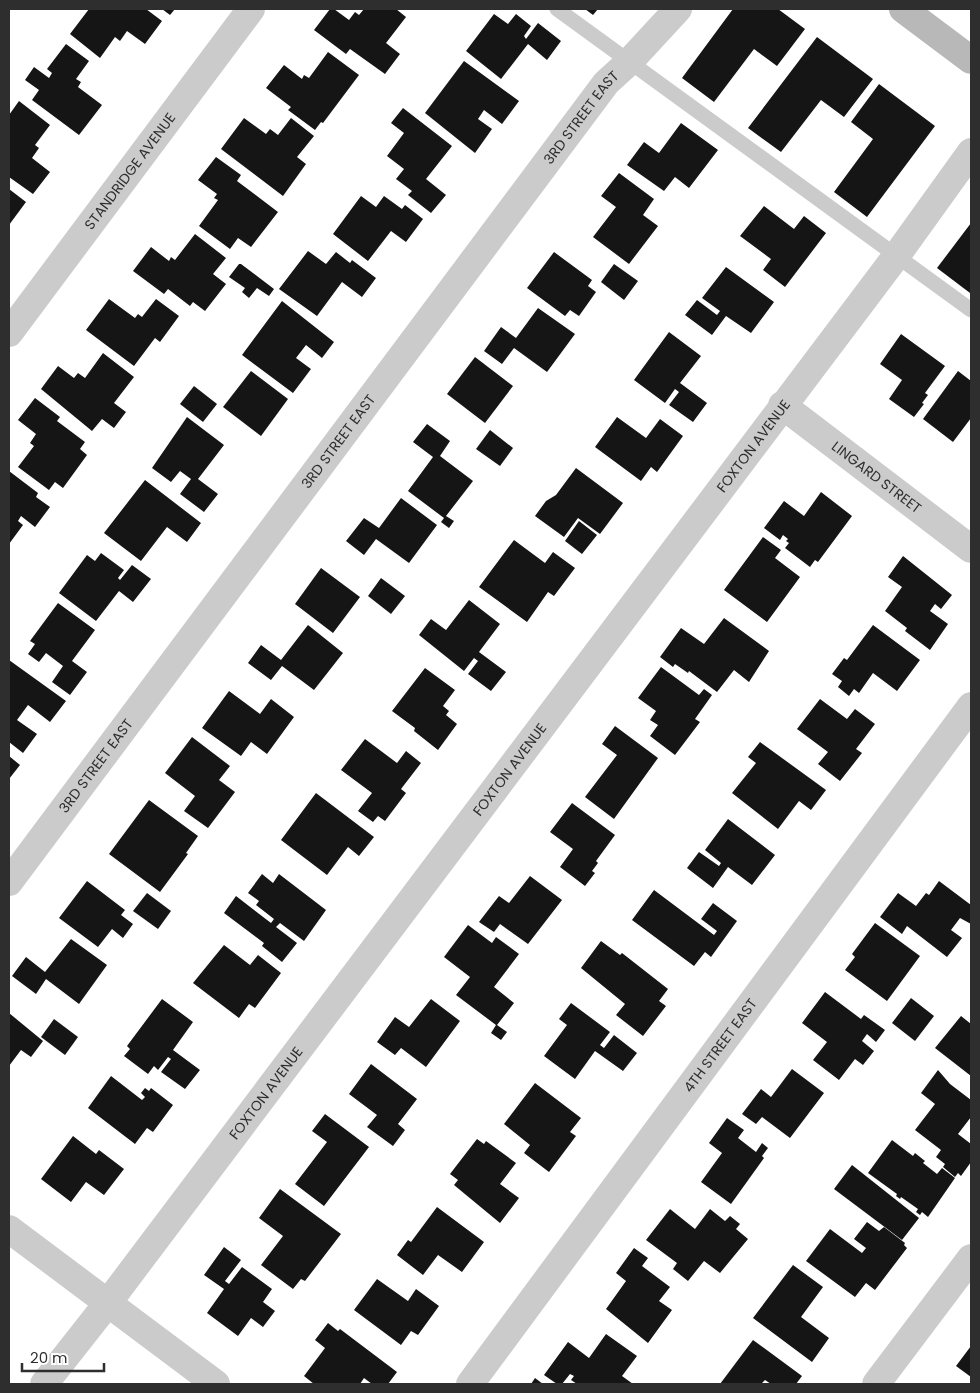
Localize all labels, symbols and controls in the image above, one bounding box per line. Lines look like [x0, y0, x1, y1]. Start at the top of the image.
street label: 3RD STREET EAST [539, 66, 623, 168]
street label: STANDRIDGE AVENUE [80, 109, 180, 234]
street label: 3RD STREET EAST [296, 390, 380, 493]
street label: FOXTON AVENUE [712, 395, 795, 497]
street label: LINGARD STREET [828, 436, 926, 518]
street label: 3RD STREET EAST [54, 714, 138, 817]
street label: FOXTON AVENUE [468, 719, 551, 820]
street label: 4TH STREET EAST [679, 994, 762, 1097]
street label: FOXTON AVENUE [224, 1042, 307, 1144]
scale bar [22, 1340, 105, 1372]
text: 20 m [30, 1347, 68, 1368]

